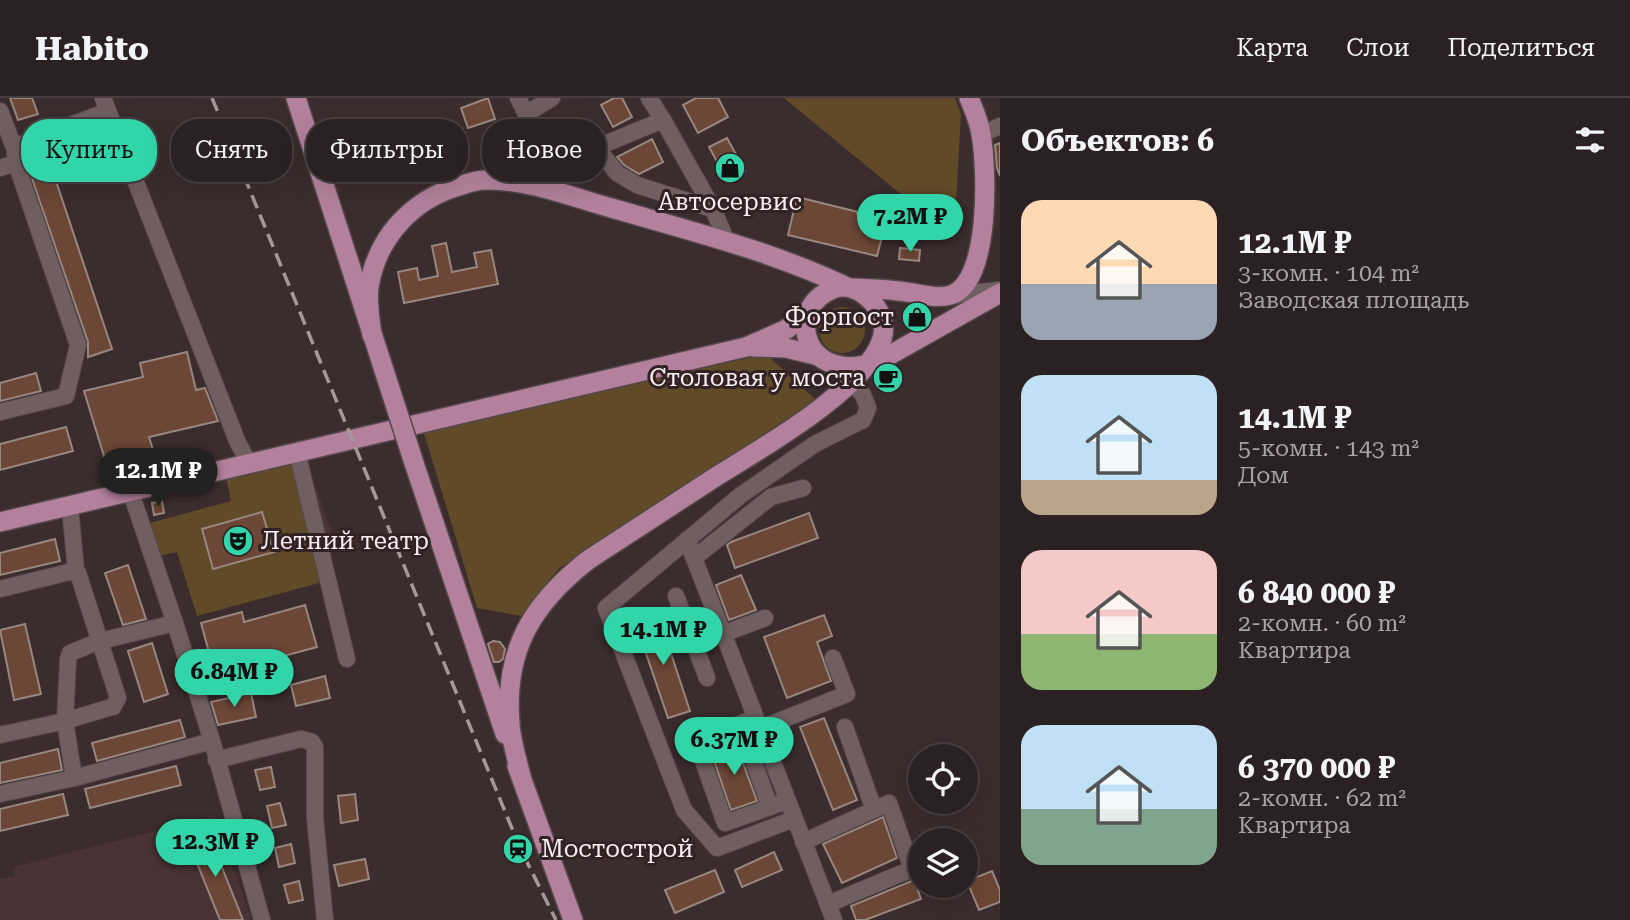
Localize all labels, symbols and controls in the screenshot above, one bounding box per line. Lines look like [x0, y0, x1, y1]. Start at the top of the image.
text: Habito [35, 29, 149, 68]
text: Карта [1236, 34, 1308, 62]
text: Слои [1346, 34, 1409, 62]
text: Поделиться [1447, 34, 1595, 62]
chip: Купить [21, 119, 157, 182]
chip: Снять [171, 119, 292, 182]
chip: Фильтры [306, 119, 468, 182]
chip: Новое [482, 119, 606, 182]
icon: filters [1571, 121, 1609, 159]
text: Объектов: 6 [1021, 123, 1214, 158]
shop icon: Автосервис [713, 151, 747, 185]
place label: Автосервис [658, 188, 802, 216]
pin: 7.2M ₽ [853, 194, 967, 254]
text: 7.2M ₽ [873, 203, 947, 230]
text: 12.1M ₽ [1238, 225, 1351, 260]
icon: home [1077, 228, 1161, 312]
text: 3-комн. · 104 m² [1238, 260, 1419, 287]
text: Заводская площадь [1238, 287, 1469, 314]
shop icon: Форпост [900, 300, 934, 334]
place label: Форпост [785, 303, 894, 331]
cafe icon: Столовая у моста [871, 361, 905, 395]
place label: Столовая у моста [649, 364, 865, 392]
text: 14.1M ₽ [1238, 400, 1351, 435]
icon: home [1077, 403, 1161, 487]
text: 5-комн. · 143 m² [1238, 435, 1419, 462]
pin: 12.1M ₽ [93, 448, 223, 508]
text: 12.1M ₽ [115, 457, 201, 484]
text: Дом [1238, 462, 1289, 489]
theatre icon: Летний театр [221, 524, 255, 558]
place label: Летний театр [261, 527, 429, 555]
text: 6 840 000 ₽ [1238, 575, 1395, 610]
icon: home [1077, 578, 1161, 662]
pin: 14.1M ₽ [598, 608, 728, 667]
text: 2-комн. · 60 m² [1238, 610, 1406, 637]
text: 14.1M ₽ [620, 616, 706, 643]
text: Квартира [1238, 637, 1351, 664]
pin: 6.84M ₽ [169, 650, 299, 709]
text: 6.84M ₽ [191, 658, 277, 685]
pin: 6.37M ₽ [669, 718, 799, 777]
text: 6.37M ₽ [691, 726, 777, 753]
map controls [908, 744, 978, 898]
button: locate [908, 744, 978, 814]
text: 6 370 000 ₽ [1238, 750, 1395, 785]
icon: home [1077, 753, 1161, 837]
text: 2-комн. · 62 m² [1238, 785, 1406, 812]
text: Квартира [1238, 812, 1351, 839]
pin: 12.3M ₽ [150, 820, 280, 879]
text: 12.3M ₽ [172, 828, 258, 855]
button: layers [908, 828, 978, 898]
station icon: Мостострой [501, 832, 535, 866]
place label: Мостострой [541, 835, 693, 863]

